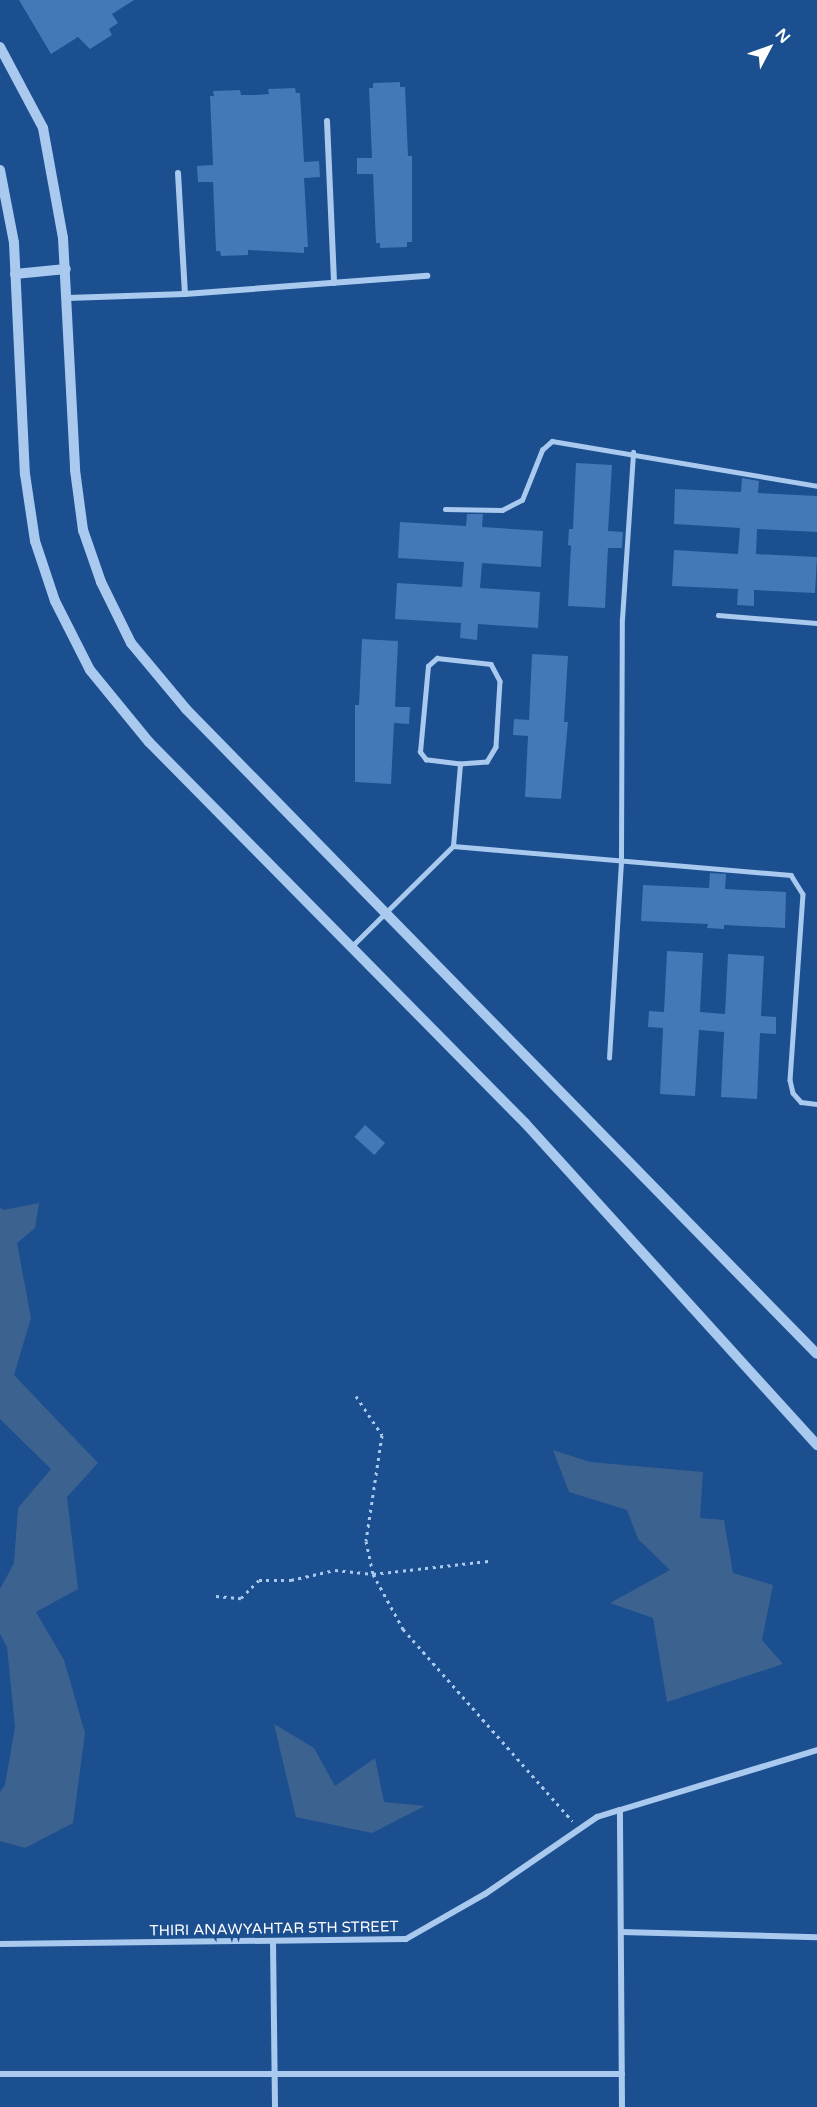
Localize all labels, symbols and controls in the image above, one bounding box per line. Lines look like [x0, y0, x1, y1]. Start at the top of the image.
north arrow [739, 18, 799, 78]
text: N [771, 25, 794, 48]
street label: THIRI ANAWYAHTAR 5TH STREET [149, 1918, 399, 1940]

